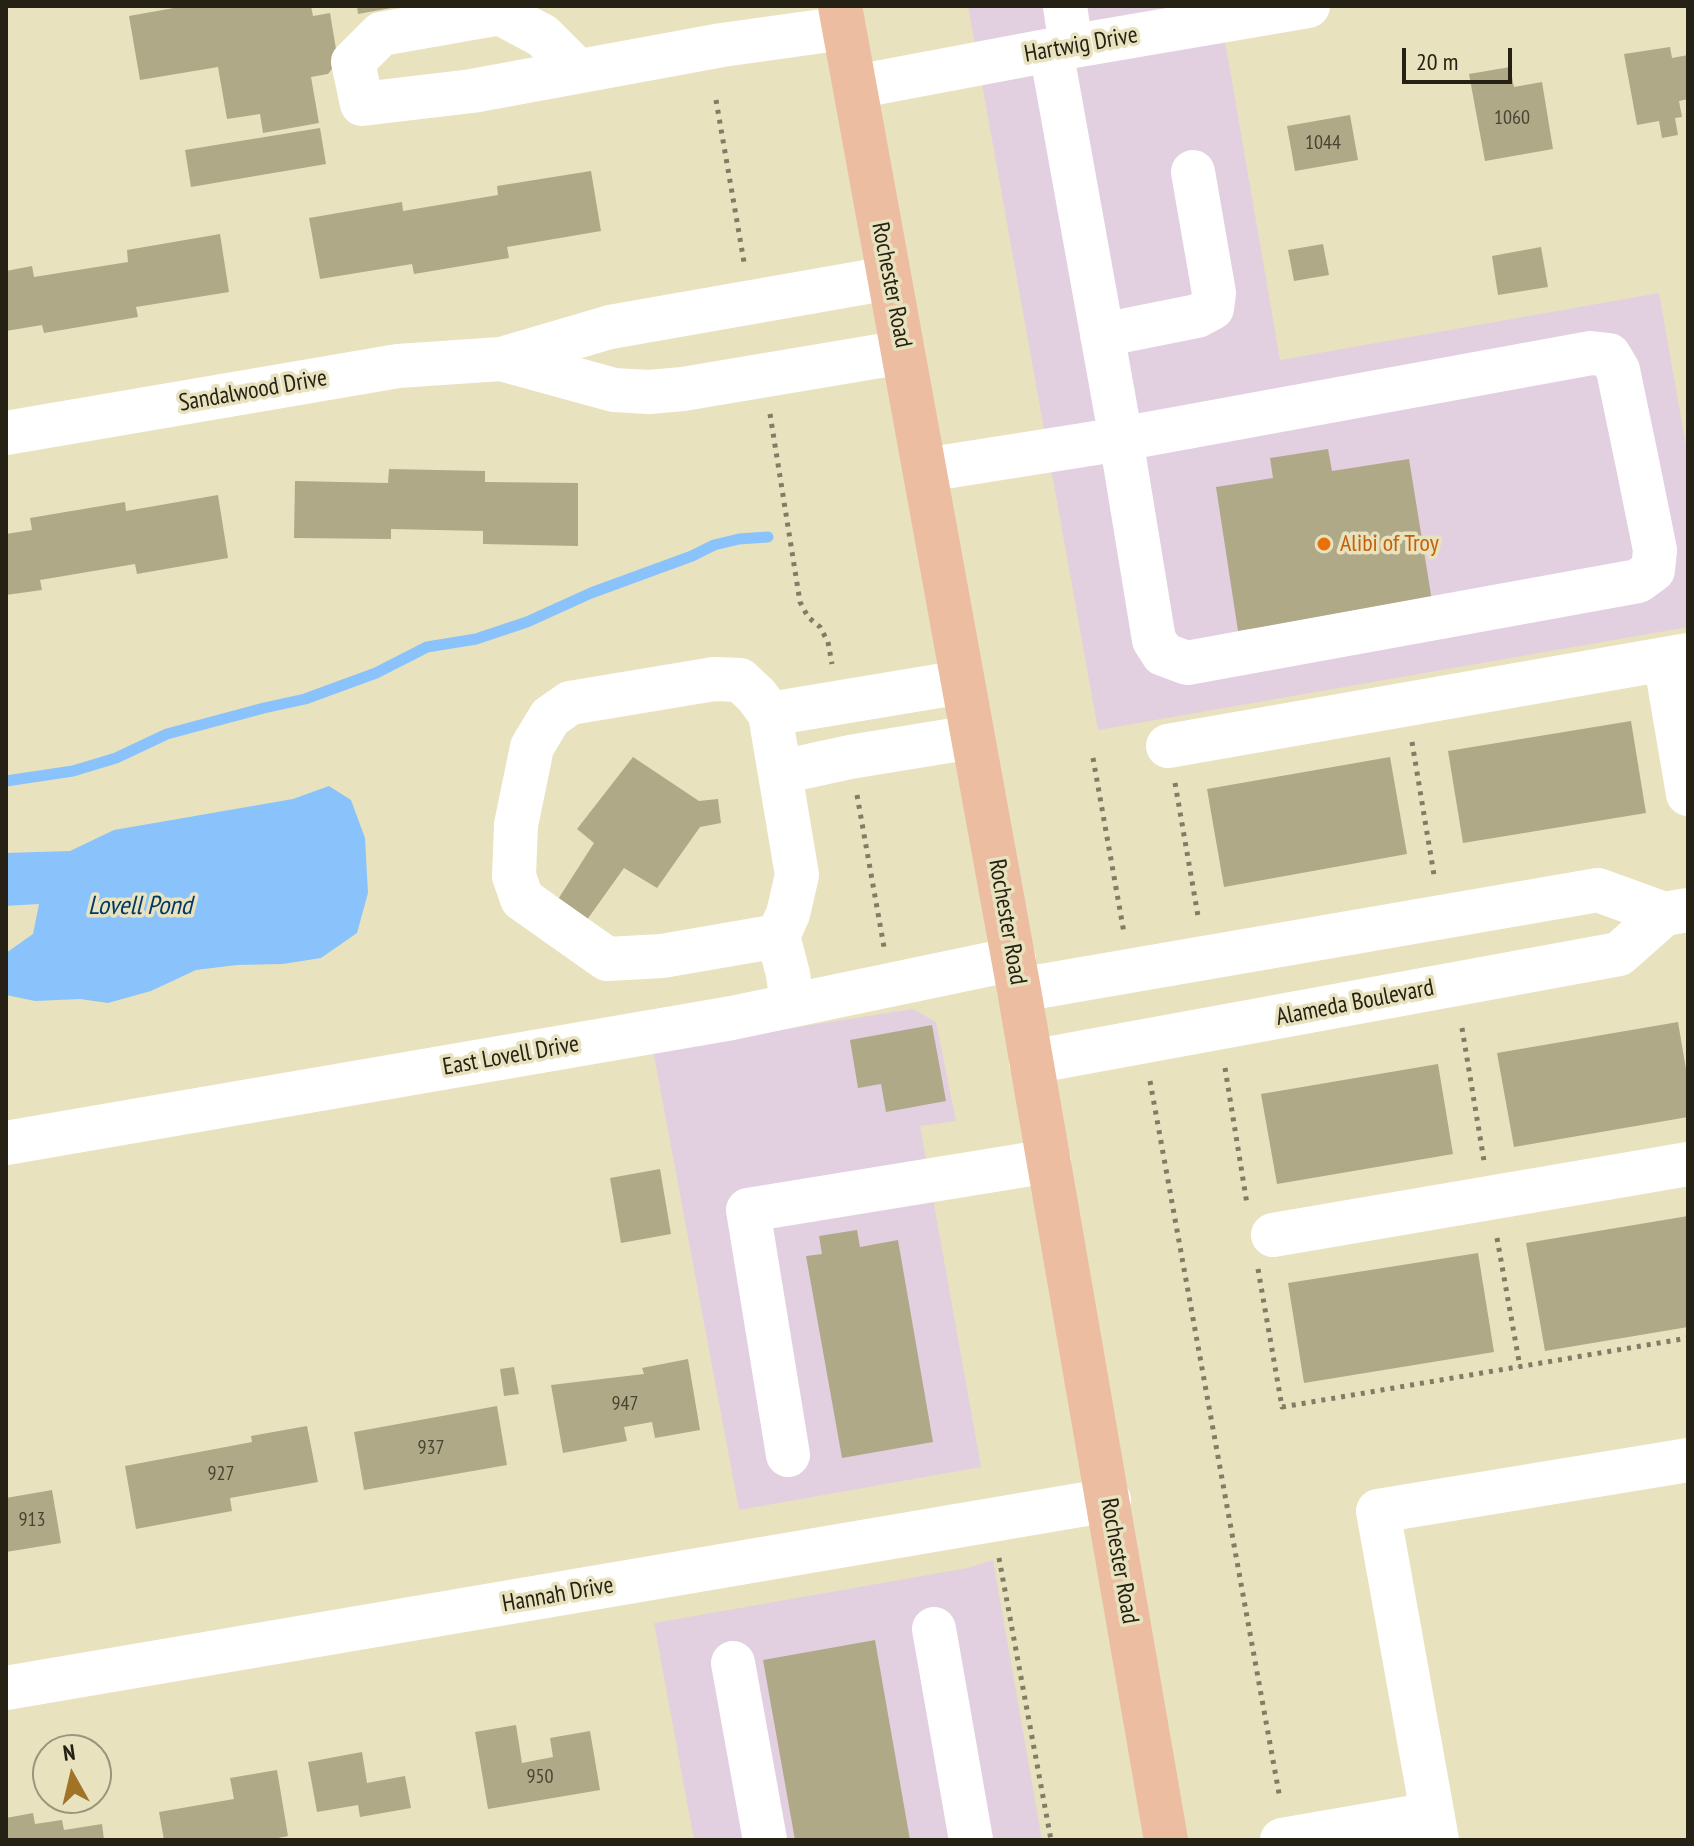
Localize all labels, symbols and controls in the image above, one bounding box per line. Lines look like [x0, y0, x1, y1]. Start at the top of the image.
street label: Hartwig Drive [1022, 21, 1140, 69]
scale bar [1406, 32, 1516, 82]
text: 20 m [1416, 46, 1458, 77]
house number: 1060 [1494, 106, 1530, 130]
house number: 1044 [1305, 131, 1341, 155]
street label: Rochester Road [865, 220, 917, 350]
street label: Sandalwood Drive [177, 364, 329, 418]
place label: Alibi of Troy [1340, 530, 1439, 558]
marker: Alibi of Troy [1315, 535, 1333, 553]
street label: Rochester Road [982, 857, 1032, 987]
water label: Lovell Pond [88, 891, 192, 923]
street label: Alameda Boulevard [1274, 974, 1436, 1032]
street label: East Lovell Drive [441, 1030, 581, 1082]
house number: 947 [612, 1392, 638, 1416]
house number: 937 [418, 1436, 444, 1460]
house number: 927 [208, 1462, 234, 1486]
street label: Rochester Road [1094, 1496, 1144, 1626]
house number: 913 [19, 1508, 45, 1532]
street label: Hannah Drive [500, 1571, 616, 1619]
north arrow [32, 1734, 112, 1814]
text: N [61, 1738, 77, 1767]
house number: 950 [527, 1765, 553, 1789]

